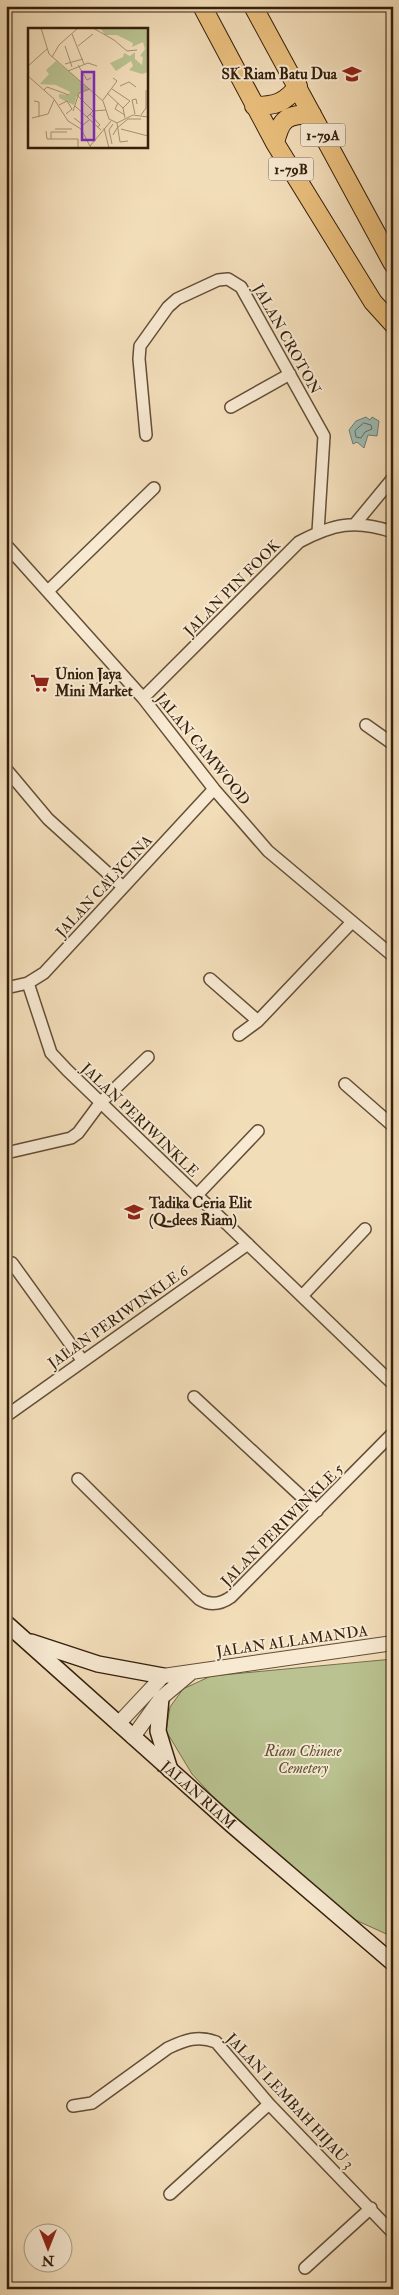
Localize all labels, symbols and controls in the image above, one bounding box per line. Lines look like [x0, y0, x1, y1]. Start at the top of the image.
inset map [28, 28, 148, 148]
school or university icon: SK Riam Batu Dua [341, 63, 363, 85]
place label: SK Riam Batu Dua [221, 65, 338, 84]
road number: 1-79A [300, 124, 346, 146]
road number: 1-79B [268, 157, 314, 180]
street label: JALAN CROTON [247, 280, 325, 399]
street label: JALAN PIN FOOK [180, 536, 286, 642]
place label: Union Jaya Mini Market [54, 665, 133, 701]
supermarket icon: Union Jaya Mini Market [29, 672, 51, 694]
street label: JALAN CAMWOOD [150, 688, 254, 810]
street label: JALAN CALYCINA [51, 831, 158, 943]
street label: JALAN PERIWINKLE [75, 1059, 203, 1182]
place label: Tadika Ceria Elit (Q-dees Riam) [148, 1194, 252, 1230]
school or university icon: Tadika Ceria Elit (Q-dees Riam) [123, 1201, 145, 1223]
street label: JALAN PERIWINKLE 6 [44, 1261, 194, 1374]
street label: JALAN PERIWINKLE 5 [216, 1460, 349, 1592]
street label: JALAN ALLAMANDA [214, 1621, 370, 1663]
park label: Riam Chinese Cemetery [264, 1742, 342, 1778]
street label: JALAN RIAM [155, 1756, 239, 1834]
street label: JALAN LEMBAH HIJAU 3 [220, 2029, 358, 2174]
north arrow [22, 2222, 72, 2272]
text: N [41, 2252, 55, 2269]

